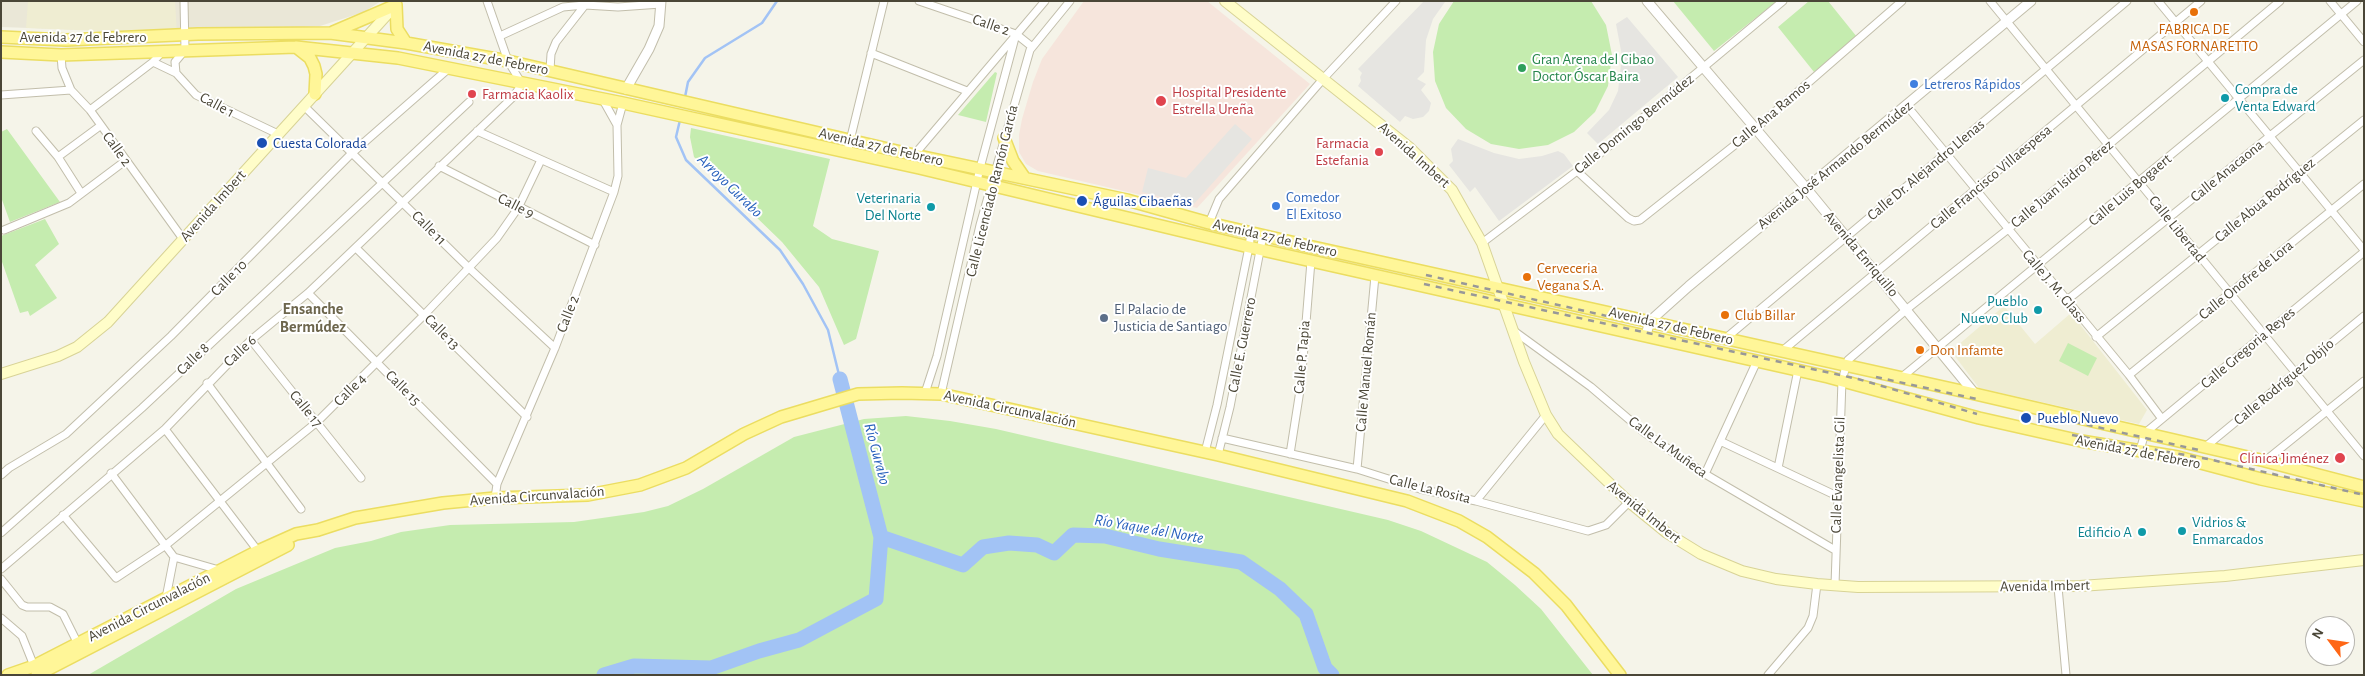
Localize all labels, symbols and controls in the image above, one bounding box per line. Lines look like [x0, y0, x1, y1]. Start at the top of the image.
marker: FABRICA DE MASAS FORNARETTO [2188, 6, 2200, 18]
street label: Calle 2 [970, 10, 1012, 40]
place label: FABRICA DE MASAS FORNARETTO [2130, 20, 2258, 55]
street label: Avenida 27 de Febrero [19, 28, 147, 46]
street label: Avenida 27 de Febrero [422, 37, 550, 79]
place label: Gran Arena del Cibao Doctor Óscar Baira [1532, 50, 1654, 85]
marker: Gran Arena del Cibao Doctor Óscar Baira [1516, 62, 1528, 74]
street label: Calle Domingo Bermúdez [1570, 70, 1698, 178]
place label: Letreros Rápidos [1924, 75, 2021, 93]
street label: Calle Ana Ramos [1728, 76, 1814, 152]
marker: Letreros Rápidos [1908, 78, 1920, 90]
place label: Compra de Venta Edward [2235, 80, 2315, 115]
place label: Hospital Presidente Estrella Ureña [1172, 83, 1286, 118]
place label: Farmacia Kaolix [482, 85, 574, 103]
street label: Calle 1 [197, 88, 237, 122]
marker: Farmacia Kaolix [466, 88, 478, 100]
marker: Compra de Venta Edward [2219, 92, 2231, 104]
marker: Hospital Presidente Estrella Ureña [1154, 94, 1168, 108]
street label: Avenida José Armando Bermúdez [1754, 97, 1916, 233]
street label: Calle Licenciado Ramón García [962, 103, 1022, 279]
street label: Calle Dr. Alejandro Llenas [1864, 116, 1988, 224]
street label: Avenida Imbert [1374, 118, 1454, 192]
street label: Calle Francisco Villaespesa [1927, 121, 2055, 233]
street label: Avenida 27 de Febrero [817, 124, 945, 170]
street label: Calle 2 [98, 128, 136, 170]
place label: Cuesta Colorada [273, 134, 367, 152]
place label: Farmacia Estefania [1315, 134, 1369, 169]
marker: Cuesta Colorada [255, 136, 269, 150]
street label: Calle Juan Isidro Pérez [2007, 136, 2117, 232]
street label: Calle Anacaona [2187, 136, 2267, 206]
marker: Farmacia Estefania [1373, 146, 1385, 158]
water label: Arroyo Gurabo [693, 150, 767, 222]
street label: Calle Luis Bogaert [2085, 150, 2175, 230]
street label: Calle Abua Rodríguez [2211, 154, 2319, 246]
street label: Avenida Imbert [176, 166, 250, 246]
place label: Comedor El Exitoso [1286, 188, 1342, 223]
street label: Calle 9 [495, 189, 537, 223]
place label: Veterinaria Del Norte [856, 189, 921, 224]
place label: Águilas Cibaeñas [1093, 192, 1192, 210]
street label: Calle Libertad [2145, 192, 2209, 266]
marker: Águilas Cibaeñas [1075, 194, 1089, 208]
marker: Comedor El Exitoso [1270, 200, 1282, 212]
marker: Veterinaria Del Norte [925, 201, 937, 213]
street label: Calle 11 [408, 207, 450, 249]
street label: Avenida Enriquillo [1820, 207, 1902, 301]
street label: Avenida 27 de Febrero [1211, 215, 1339, 261]
street label: Calle Onofre de Lora [2195, 236, 2297, 324]
street label: Calle J. M. Glass [2018, 246, 2090, 326]
street label: Calle 10 [207, 256, 251, 300]
place label: Cerveceria Vegana S.A. [1537, 259, 1604, 294]
marker: Cerveceria Vegana S.A. [1521, 271, 1533, 283]
place label: Pueblo Nuevo Club [1961, 292, 2028, 327]
street label: Calle 2 [553, 293, 583, 335]
street label: Calle E. Guerrero [1224, 296, 1260, 394]
district label: Ensanche Bermúdez [280, 299, 346, 337]
place label: El Palacio de Justicia de Santiago [1114, 300, 1227, 335]
street label: Avenida 27 de Febrero [1607, 303, 1735, 349]
street label: Calle Gregoria Reyes [2197, 303, 2299, 393]
marker: Pueblo Nuevo Club [2032, 304, 2044, 316]
place label: Club Billar [1735, 306, 1795, 324]
marker: Club Billar [1719, 309, 1731, 321]
street label: Calle 13 [420, 310, 464, 354]
street label: Calle Manuel Román [1352, 311, 1380, 433]
marker: El Palacio de Justicia de Santiago [1098, 312, 1110, 324]
street label: Calle P. Tapia [1290, 319, 1314, 395]
street label: Calle 6 [220, 331, 260, 371]
street label: Calle Rodríguez Objío [2230, 335, 2338, 429]
street label: Calle 8 [173, 339, 213, 379]
place label: Don Infamte [1930, 341, 2003, 359]
marker: Don Infamte [1914, 344, 1926, 356]
street label: Calle 15 [381, 366, 425, 410]
street label: Calle 4 [330, 370, 370, 410]
street label: Avenida Circunvalación [942, 386, 1078, 432]
street label: Calle 17 [285, 387, 327, 431]
place label: Pueblo Nuevo [2037, 409, 2119, 427]
marker: Pueblo Nuevo [2019, 411, 2033, 425]
street label: Calle La Muñeca [1625, 412, 1711, 482]
street label: Calle Evangelista Gil [1827, 416, 1849, 534]
water label: Río Gurabo [860, 421, 894, 487]
street label: Avenida 27 de Febrero [2074, 431, 2202, 473]
place label: Clínica Jiménez [2239, 449, 2329, 467]
marker: Clínica Jiménez [2333, 451, 2347, 465]
street label: Calle La Rosita [1387, 470, 1473, 508]
street label: Avenida Imbert [1603, 477, 1685, 547]
street label: Avenida Circunvalación [469, 482, 605, 510]
water label: Río Yaque del Norte [1093, 510, 1205, 548]
place label: Vidrios & Enmarcados [2192, 513, 2264, 548]
place label: Edificio A [2078, 523, 2132, 541]
marker: Vidrios & Enmarcados [2176, 525, 2188, 537]
marker: Edificio A [2136, 526, 2148, 538]
street label: Avenida Circunvalación [85, 568, 213, 646]
street label: Avenida Imbert [2000, 576, 2090, 596]
north arrow [2305, 616, 2355, 666]
text: N [2309, 626, 2327, 642]

